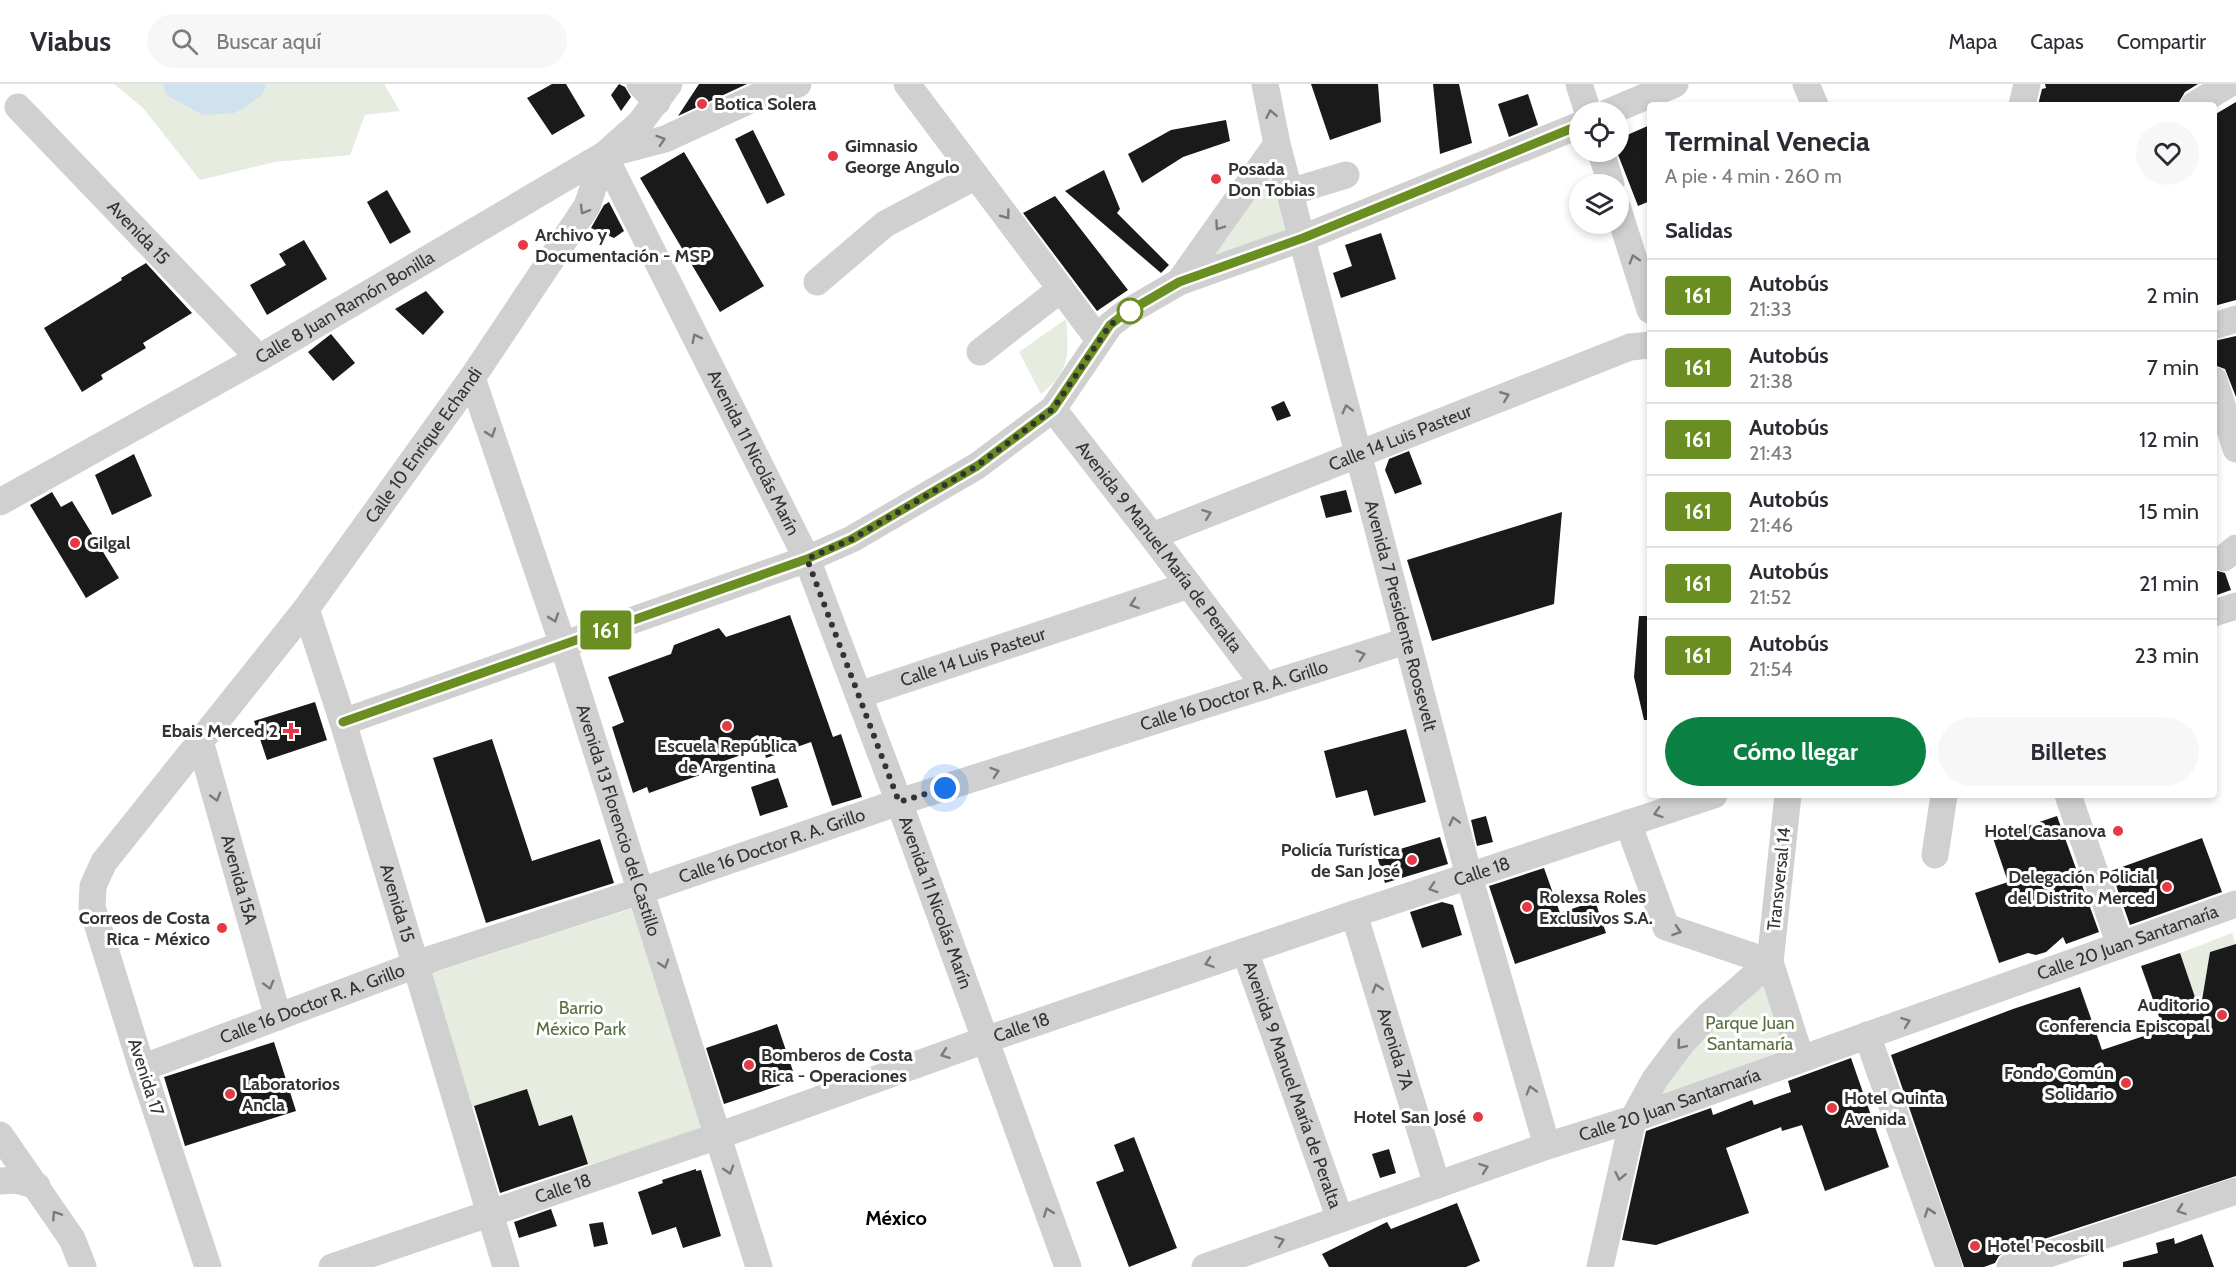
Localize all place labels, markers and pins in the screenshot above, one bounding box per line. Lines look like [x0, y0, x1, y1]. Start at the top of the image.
place label: Botica Solera [714, 93, 817, 115]
marker: Botica Solera [695, 97, 709, 111]
place label: Gimnasio George Angulo [845, 135, 960, 178]
marker: Gimnasio George Angulo [826, 149, 840, 163]
place label: Posada Don Tobias [1228, 158, 1316, 201]
marker: Posada Don Tobias [1209, 172, 1223, 186]
place label: Archivo y Documentación - MSP [535, 224, 711, 267]
marker: Archivo y Documentación - MSP [516, 238, 530, 252]
unlabelled marker [1117, 298, 1143, 324]
place label: Gilgal [87, 532, 131, 554]
marker: Gilgal [68, 536, 82, 550]
marker: Escuela República de Argentina [720, 719, 734, 733]
place label: Ebais Merced 2 [162, 720, 278, 742]
marker: Ebais Merced 2 [282, 722, 300, 740]
place label: Escuela República de Argentina [657, 735, 797, 778]
place label: Hotel Casanova [1984, 820, 2106, 842]
marker: Hotel Casanova [2111, 824, 2125, 838]
place label: Policía Turística de San José [1281, 839, 1400, 882]
marker: Policía Turística de San José [1405, 853, 1419, 867]
place label: Delegación Policial del Distrito Merced [2007, 866, 2155, 909]
marker: Delegación Policial del Distrito Merced [2160, 880, 2174, 894]
place label: Rolexsa Roles Exclusivos S.A. [1539, 886, 1653, 929]
marker: Rolexsa Roles Exclusivos S.A. [1520, 900, 1534, 914]
place label: Correos de Costa Rica - México [79, 907, 210, 950]
marker: Correos de Costa Rica - México [215, 921, 229, 935]
place label: Auditorio Conferencia Episcopal [2039, 994, 2210, 1037]
marker: Auditorio Conferencia Episcopal [2215, 1008, 2229, 1022]
place label: Bomberos de Costa Rica - Operaciones [761, 1044, 913, 1087]
marker: Bomberos de Costa Rica - Operaciones [742, 1058, 756, 1072]
place label: Fondo Común Solidario [2004, 1062, 2114, 1105]
place label: Laboratorios Ancla [242, 1073, 340, 1116]
marker: Fondo Común Solidario [2119, 1076, 2133, 1090]
marker: Laboratorios Ancla [223, 1087, 237, 1101]
place label: Hotel Quinta Avenida [1844, 1087, 1944, 1130]
marker: Hotel Quinta Avenida [1825, 1101, 1839, 1115]
place label: Hotel San José [1353, 1106, 1466, 1128]
marker: Hotel San José [1471, 1110, 1485, 1124]
place label: Hotel Pecosbill [1987, 1235, 2104, 1257]
marker: Hotel Pecosbill [1968, 1239, 1982, 1253]

